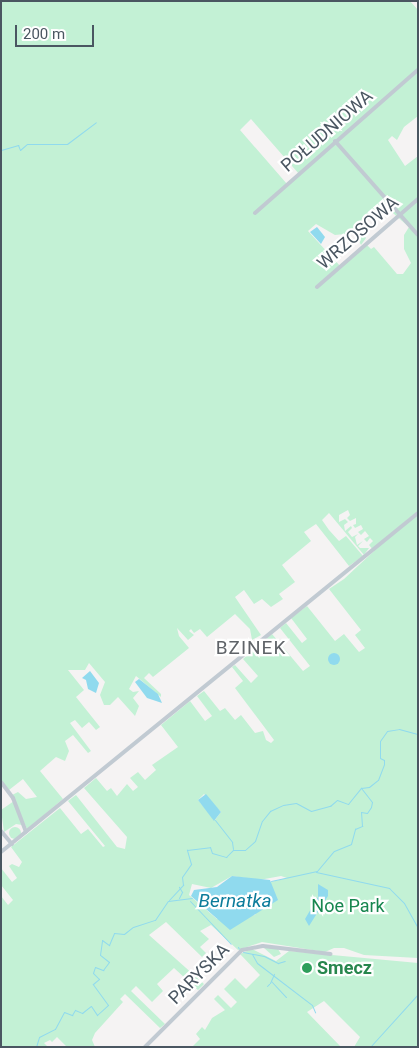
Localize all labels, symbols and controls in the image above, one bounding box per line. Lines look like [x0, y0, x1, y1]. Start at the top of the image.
scale bar [18, 15, 96, 47]
text: 200 m [23, 25, 65, 43]
street label: POŁUDNIOWA [277, 85, 377, 177]
street label: WRZOSOWA [313, 192, 403, 274]
district label: BZINEK [215, 637, 287, 659]
water label: Bernatka [198, 890, 272, 912]
park label: Noe Park [311, 895, 385, 917]
street label: PARYSKA [164, 939, 234, 1009]
place label: Smecz [317, 957, 372, 979]
marker: Smecz [301, 962, 313, 974]

